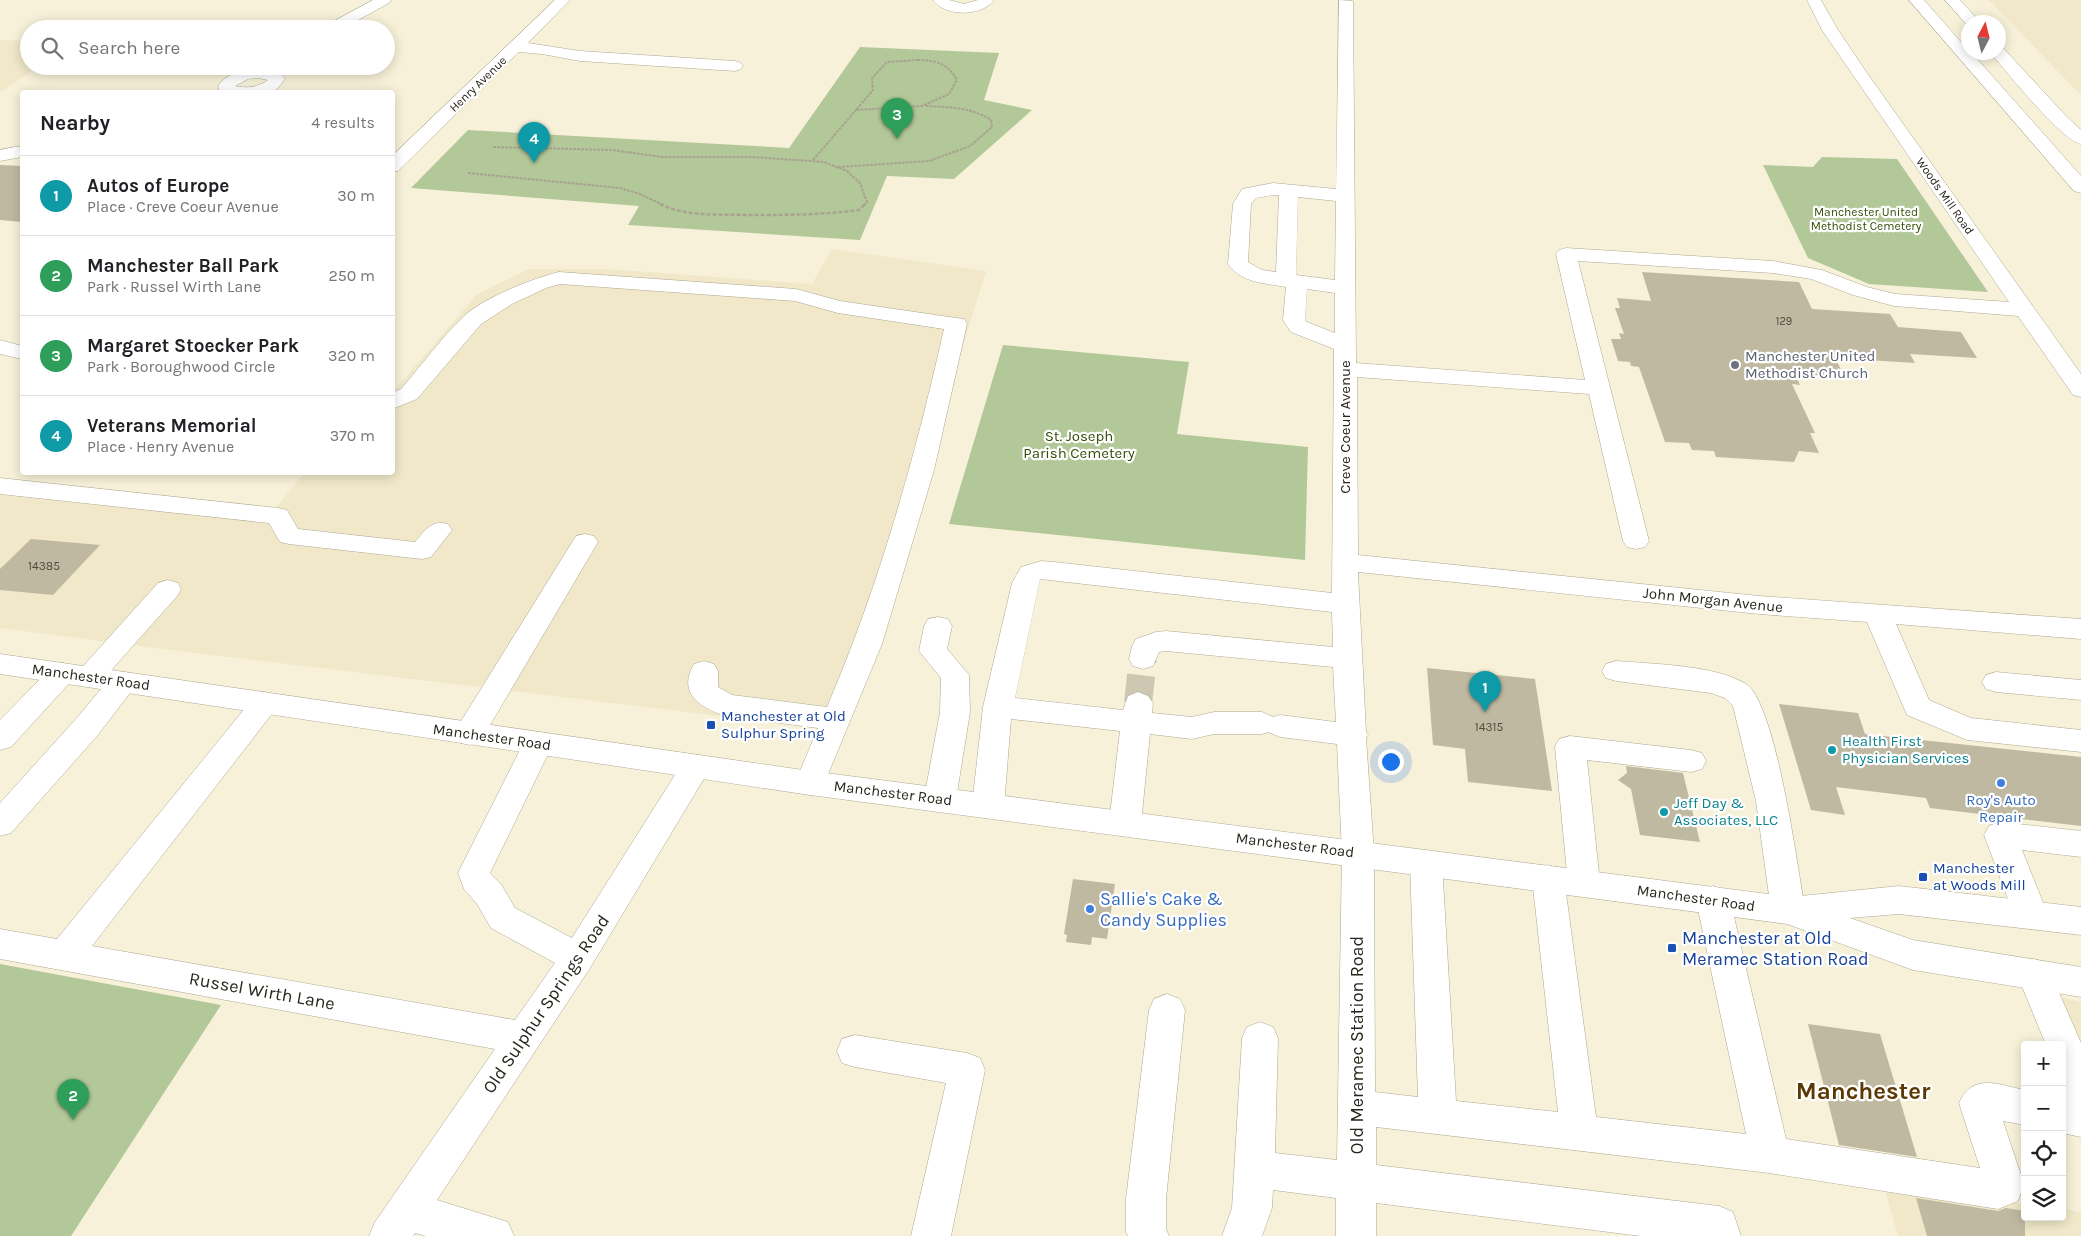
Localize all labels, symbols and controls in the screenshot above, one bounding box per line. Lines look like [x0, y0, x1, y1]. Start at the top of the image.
north arrow [1961, 15, 2006, 60]
search box [20, 20, 395, 75]
icon: search [38, 34, 66, 62]
text: Search here [78, 37, 180, 59]
street label: Henry Avenue [447, 53, 509, 115]
pin: 3 [881, 98, 913, 139]
text: Nearby [40, 111, 110, 135]
text: 4 results [311, 113, 375, 132]
pin: 4 [518, 122, 550, 163]
street label: Woods Mill Road [1913, 155, 1977, 237]
text: Autos of Europe [87, 175, 229, 197]
text: 1 [53, 186, 59, 205]
text: 30 m [337, 186, 375, 205]
text: Place · Creve Coeur Avenue [87, 197, 279, 216]
park label: Manchester United Methodist Cemetery [1811, 205, 1922, 233]
text: Manchester Ball Park [87, 255, 279, 277]
text: 2 [51, 266, 61, 285]
text: 250 m [328, 266, 375, 285]
text: Park · Russel Wirth Lane [87, 277, 261, 296]
house number: 129 [1776, 315, 1792, 328]
text: Margaret Stoecker Park [87, 335, 299, 357]
text: 3 [51, 346, 61, 365]
text: 320 m [328, 346, 375, 365]
place label: Manchester United Methodist Church [1745, 347, 1875, 382]
text: Park · Boroughwood Circle [87, 357, 275, 376]
marker: Manchester United Methodist Church [1729, 359, 1741, 371]
street label: Creve Coeur Avenue [1336, 360, 1354, 494]
text: Veterans Memorial [87, 415, 257, 437]
text: 4 [51, 426, 61, 445]
text: 370 m [330, 426, 375, 445]
park label: St. Joseph Parish Cemetery [1023, 427, 1135, 462]
text: Place · Henry Avenue [87, 437, 234, 456]
house number: 14385 [28, 559, 60, 573]
street label: John Morgan Avenue [1642, 584, 1784, 616]
street label: Manchester Road [31, 660, 151, 694]
pin: 1 [1469, 671, 1501, 712]
place label: Manchester at Old Sulphur Spring [721, 707, 846, 742]
marker: Manchester at Old Sulphur Spring [705, 719, 717, 731]
street label: Manchester Road [432, 720, 552, 754]
house number: 14315 [1475, 720, 1503, 734]
place label: Health First Physician Services [1842, 732, 1969, 767]
marker: Health First Physician Services [1826, 744, 1838, 756]
your location [1378, 749, 1404, 775]
street label: Manchester Road [833, 777, 953, 809]
marker: Roy's Auto Repair [1995, 777, 2007, 789]
place label: Roy's Auto Repair [1966, 791, 2036, 826]
place label: Jeff Day & Associates, LLC [1674, 794, 1778, 829]
marker: Jeff Day & Associates, LLC [1658, 806, 1670, 818]
street label: Manchester Road [1235, 829, 1355, 861]
place label: Manchester at Woods Mill [1933, 859, 2026, 894]
marker: Manchester at Woods Mill [1917, 871, 1929, 883]
street label: Manchester Road [1636, 881, 1756, 915]
place label: Sallie's Cake & Candy Supplies [1100, 888, 1227, 931]
marker: Sallie's Cake & Candy Supplies [1084, 903, 1096, 915]
street label: Old Sulphur Springs Road [478, 910, 614, 1098]
place label: Manchester at Old Meramec Station Road [1682, 927, 1869, 970]
street label: Old Meramec Station Road [1346, 936, 1368, 1154]
marker: Manchester at Old Meramec Station Road [1666, 942, 1678, 954]
street label: Russel Wirth Lane [187, 967, 337, 1015]
map controls [2021, 1041, 2066, 1221]
button: + [2021, 1041, 2066, 1086]
district label: Manchester [1796, 1077, 1931, 1105]
pin: 2 [57, 1079, 89, 1120]
button: − [2021, 1086, 2066, 1131]
button: locate [2021, 1131, 2066, 1176]
button: layers [2021, 1176, 2066, 1221]

